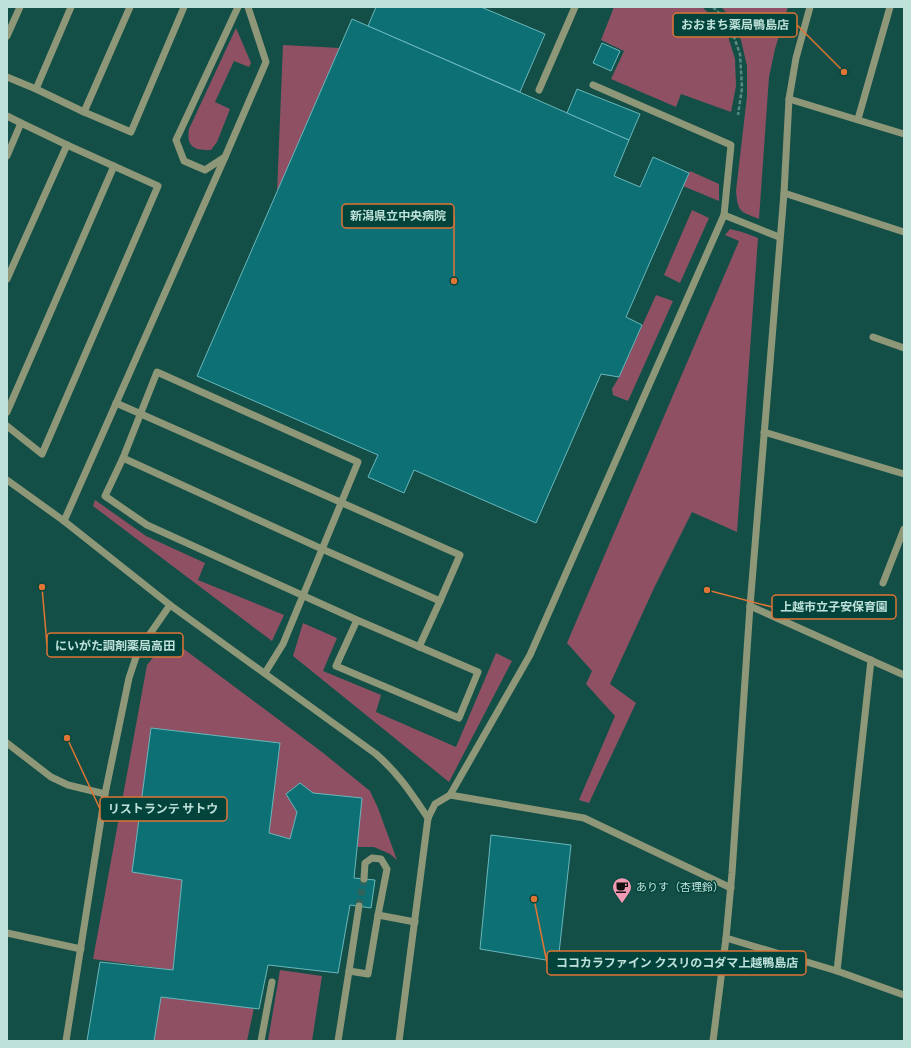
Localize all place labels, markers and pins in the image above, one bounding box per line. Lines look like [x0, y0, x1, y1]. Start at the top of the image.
callout: おおまち薬局鴨島店 [673, 13, 797, 37]
callout: 新潟県立中央病院 [342, 204, 454, 228]
callout: 上越市立子安保育園 [772, 595, 896, 619]
callout: にいがた調剤薬局高田 [47, 633, 183, 657]
callout: リストランテ サトウ [100, 797, 227, 821]
cafe icon: ありす（杏理鈴） [611, 876, 633, 904]
place label: ありす（杏理鈴） [636, 880, 724, 894]
callout: ココカラファイン クスリのコダマ上越鴨島店 [547, 951, 806, 975]

